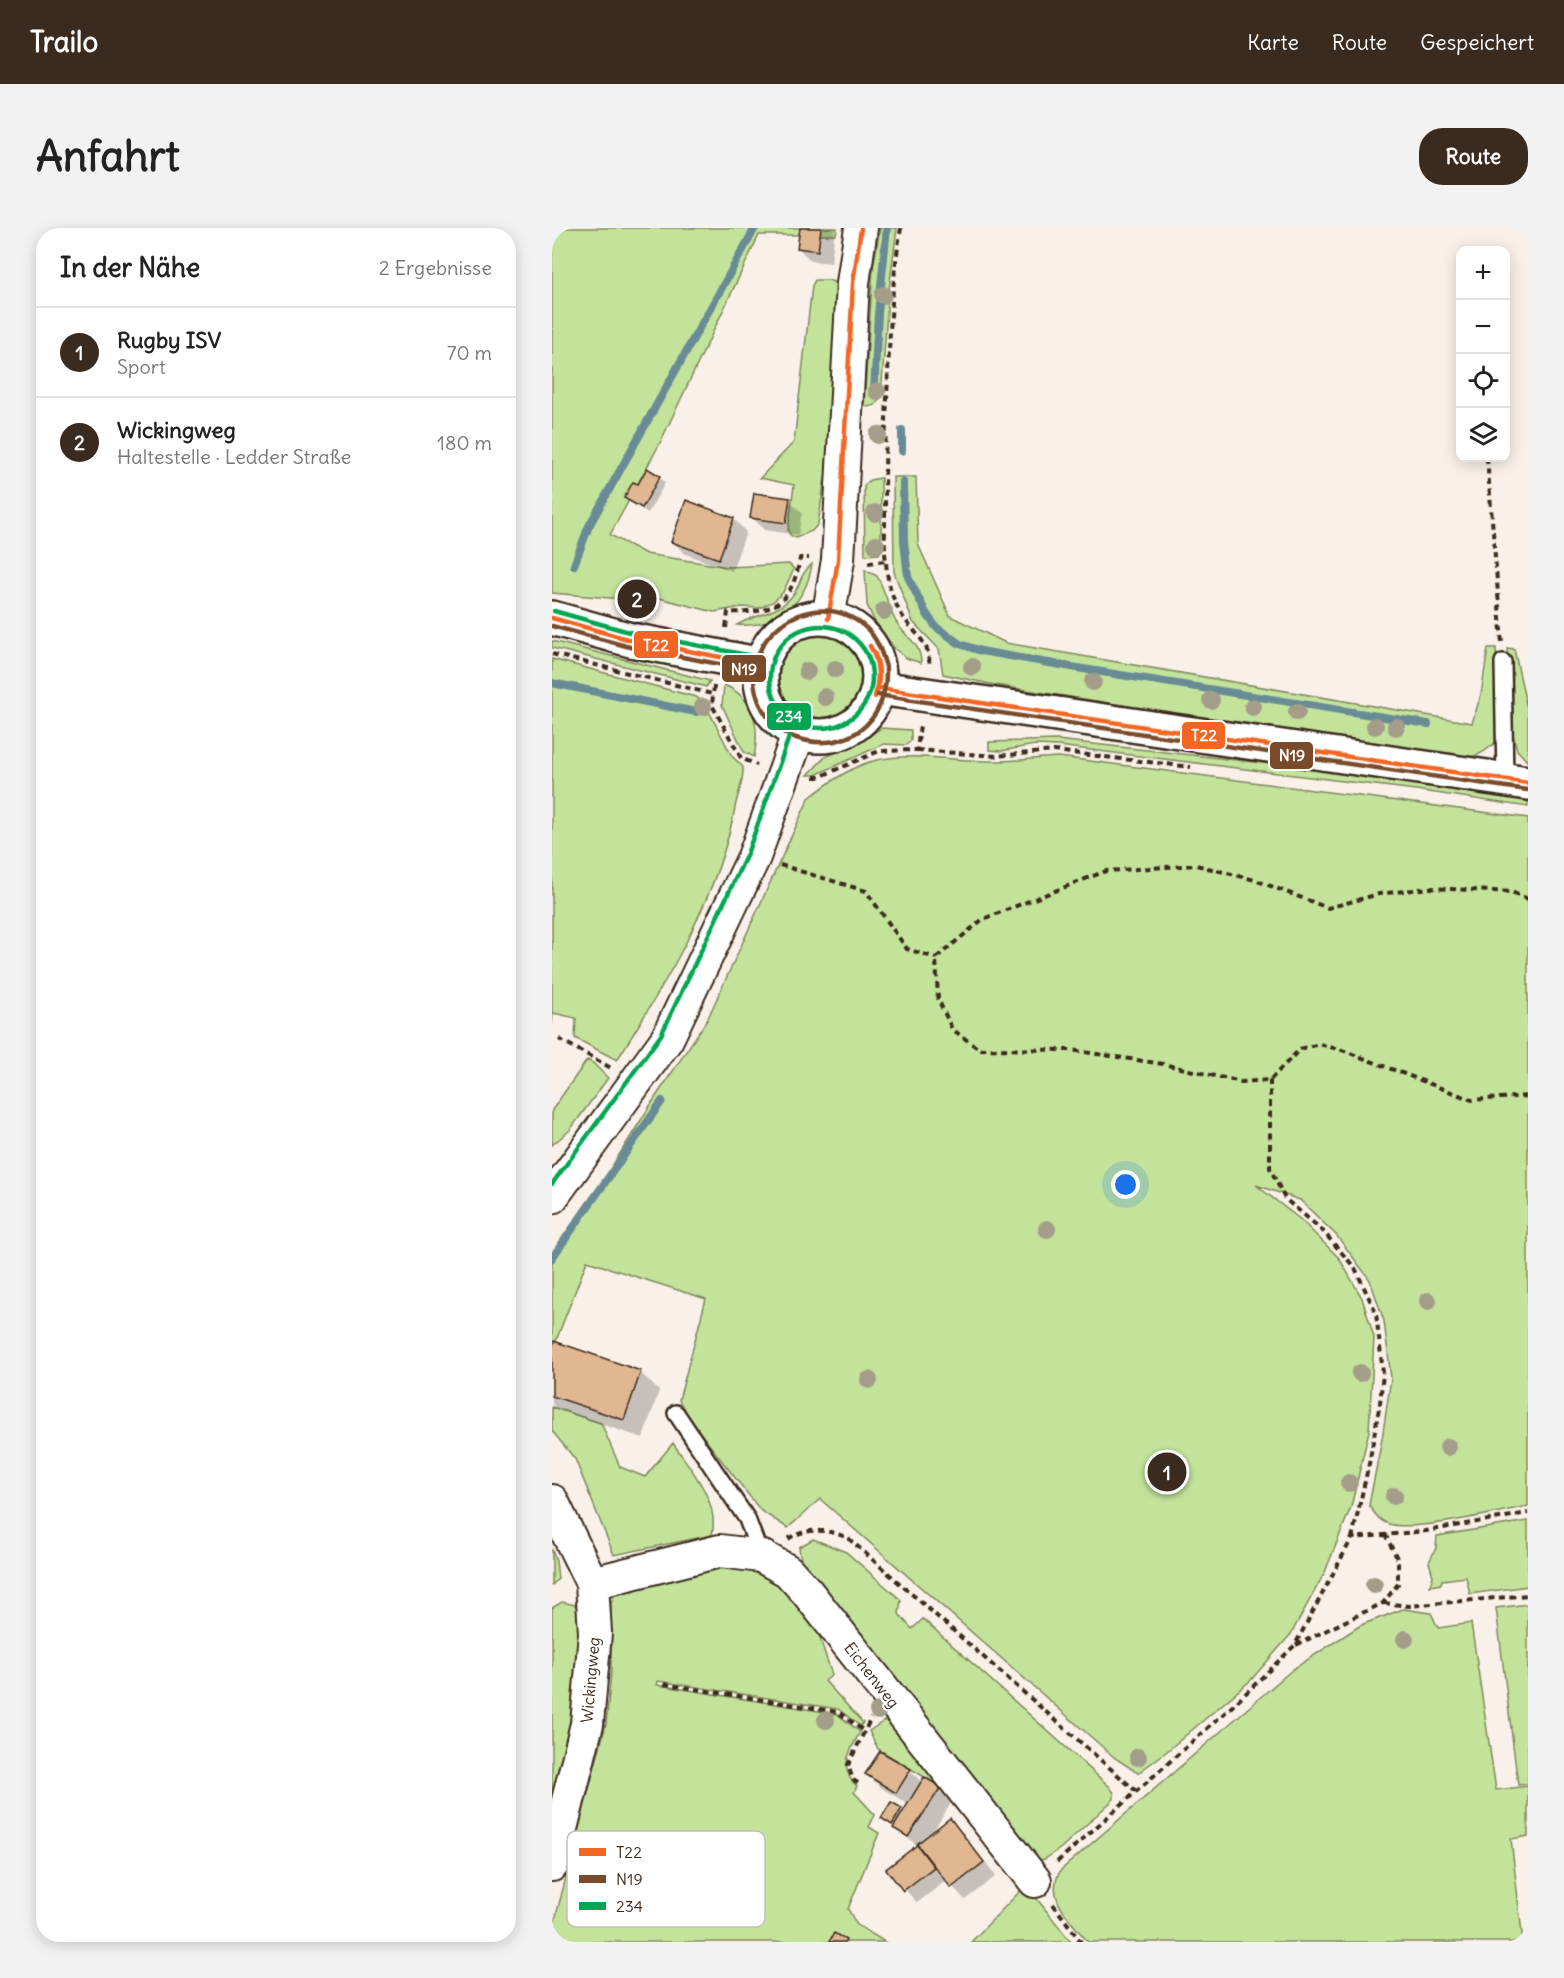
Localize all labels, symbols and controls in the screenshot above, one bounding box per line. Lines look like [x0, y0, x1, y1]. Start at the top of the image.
text: Trailo [30, 24, 98, 60]
text: Karte [1247, 29, 1299, 56]
text: Route [1332, 29, 1387, 56]
text: Gespeichert [1420, 29, 1534, 56]
button: Route [1419, 128, 1528, 185]
text: Anfahrt [36, 130, 180, 182]
map controls [1456, 246, 1510, 462]
button: + [1456, 246, 1510, 300]
text: In der Nähe [60, 251, 200, 284]
text: 2 Ergebnisse [379, 255, 492, 280]
button: − [1456, 300, 1510, 354]
text: Rugby ISV [117, 326, 221, 354]
text: 1 [76, 340, 83, 365]
text: 70 m [447, 340, 492, 365]
text: Sport [117, 354, 166, 379]
button: locate [1456, 354, 1510, 408]
button: layers [1456, 408, 1510, 462]
text: Wickingweg [117, 416, 236, 444]
text: 2 [74, 430, 85, 455]
text: 180 m [437, 430, 492, 455]
text: Haltestelle · Ledder Straße [117, 444, 351, 469]
pin: 2 [618, 576, 656, 622]
line badge: T22 [633, 630, 679, 659]
text: T22 [643, 635, 669, 655]
line badge: N19 [721, 654, 767, 683]
text: N19 [731, 659, 757, 679]
line badge: 234 [766, 702, 812, 731]
text: 234 [775, 706, 803, 726]
line badge: T22 [1181, 721, 1226, 750]
text: T22 [1191, 725, 1217, 745]
line badge: N19 [1269, 741, 1314, 770]
text: N19 [1279, 745, 1305, 765]
your location [1111, 1170, 1140, 1199]
pin: 1 [1148, 1450, 1186, 1494]
street label: Wickingweg [576, 1636, 604, 1724]
street label: Eichenweg [840, 1638, 904, 1712]
legend [567, 1831, 765, 1927]
text: T22 [616, 1842, 642, 1862]
text: N19 [616, 1869, 643, 1889]
text: 234 [616, 1896, 643, 1916]

